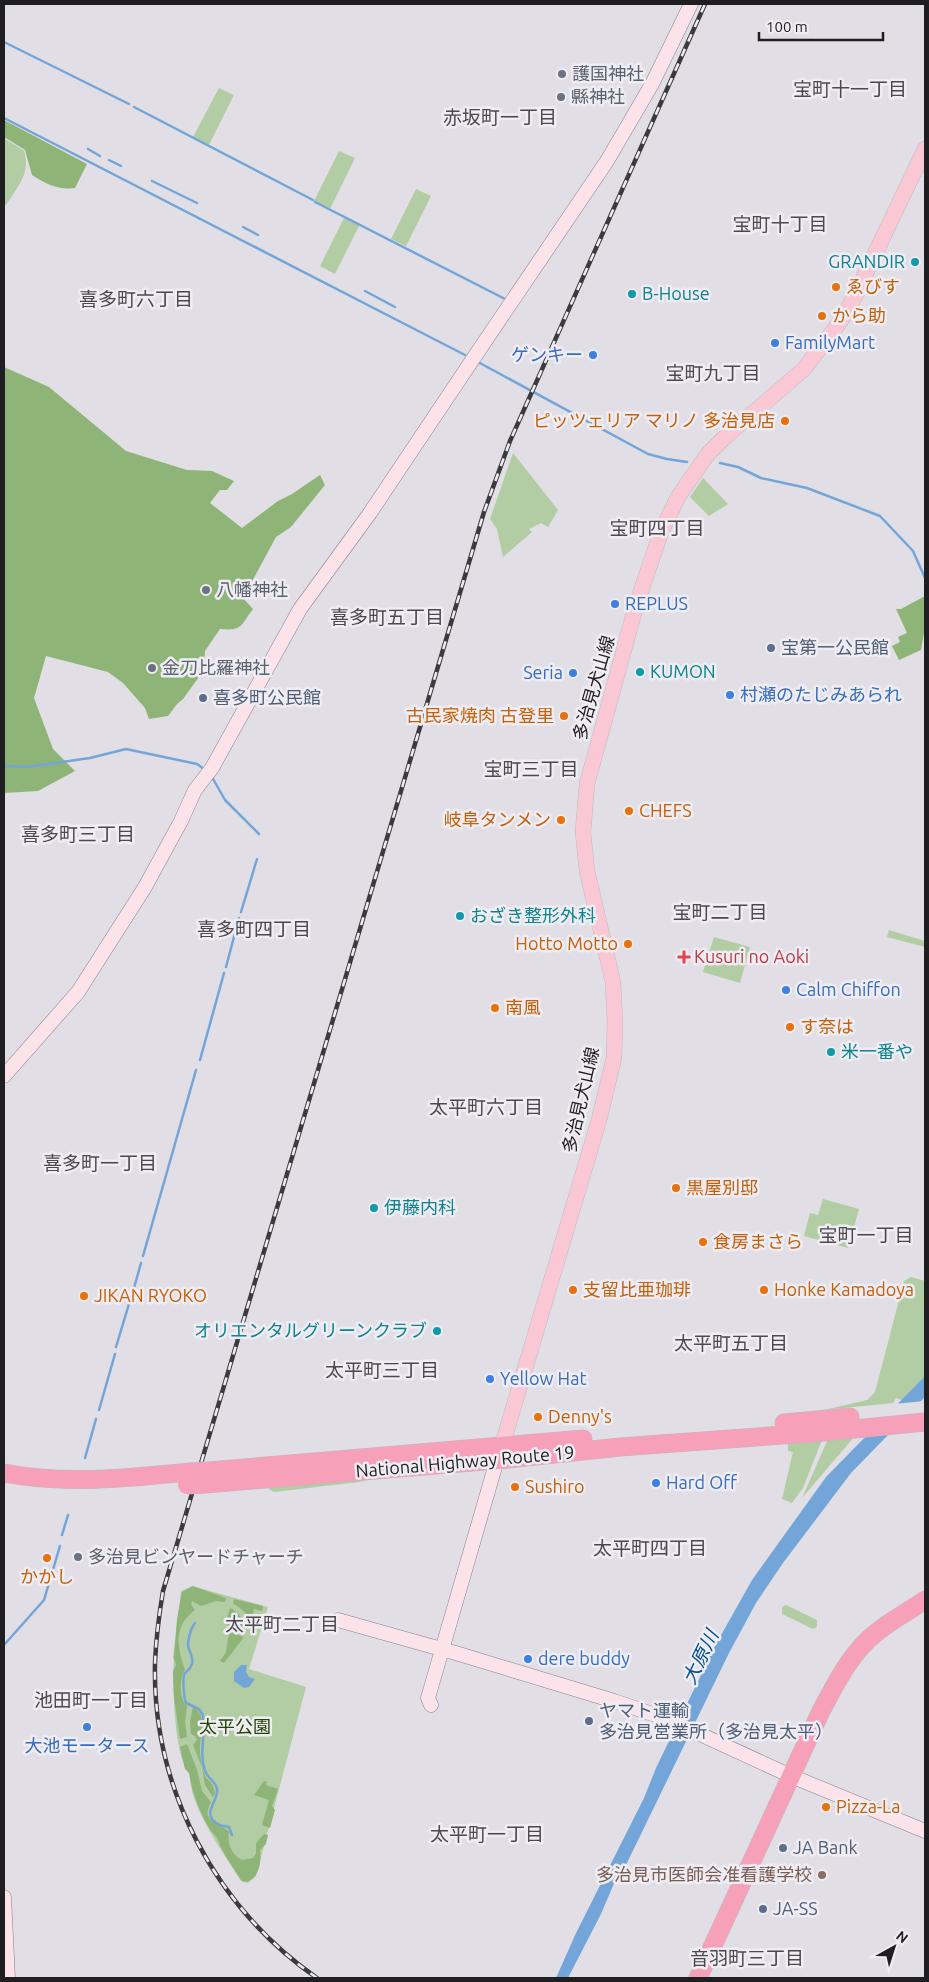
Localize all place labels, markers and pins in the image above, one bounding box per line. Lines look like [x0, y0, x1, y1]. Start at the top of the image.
place label: 護国神社 [572, 63, 644, 83]
marker: 護国神社 [556, 68, 568, 80]
place label: 縣神社 [571, 86, 625, 106]
marker: 縣神社 [555, 91, 567, 103]
place label: GRANDIR [828, 251, 905, 271]
marker: GRANDIR [909, 256, 921, 268]
place label: ゑびす [846, 276, 900, 296]
marker: ゑびす [830, 281, 842, 293]
place label: B-House [642, 283, 710, 303]
marker: B-House [626, 288, 638, 300]
place label: から助 [832, 305, 886, 325]
marker: から助 [816, 310, 828, 322]
place label: FamilyMart [785, 332, 875, 352]
marker: FamilyMart [769, 337, 781, 349]
place label: ゲンキー [511, 344, 583, 364]
marker: ゲンキー [587, 349, 599, 361]
place label: ピッツェリア マリノ 多治見店 [533, 410, 775, 430]
marker: ピッツェリア マリノ 多治見店 [779, 415, 791, 427]
place label: 八幡神社 [216, 579, 288, 599]
marker: 八幡神社 [200, 584, 212, 596]
place label: REPLUS [625, 593, 688, 613]
marker: REPLUS [609, 598, 621, 610]
place label: 宝第一公民館 [781, 637, 889, 657]
marker: 宝第一公民館 [765, 642, 777, 654]
place label: 金刀比羅神社 [162, 657, 270, 677]
place label: KUMON [650, 661, 716, 681]
marker: 金刀比羅神社 [146, 662, 158, 674]
place label: Seria [523, 662, 563, 682]
marker: KUMON [634, 666, 646, 678]
marker: Seria [567, 667, 579, 679]
place label: 村瀬のたじみあられ [740, 684, 902, 704]
place label: 喜多町公民館 [213, 687, 321, 707]
marker: 村瀬のたじみあられ [724, 689, 736, 701]
marker: 喜多町公民館 [197, 692, 209, 704]
place label: 古民家焼肉 古登里 [406, 705, 554, 725]
marker: 古民家焼肉 古登里 [558, 710, 570, 722]
place label: CHEFS [639, 800, 692, 820]
marker: CHEFS [623, 805, 635, 817]
place label: 岐阜タンメン [444, 809, 551, 829]
marker: 岐阜タンメン [555, 814, 567, 826]
place label: おざき整形外科 [470, 905, 596, 925]
marker: おざき整形外科 [454, 910, 466, 922]
place label: Hotto Motto [515, 933, 618, 953]
marker: Hotto Motto [622, 938, 634, 950]
place label: Kusuri no Aoki [694, 946, 809, 966]
marker: Kusuri no Aoki [678, 951, 690, 963]
place label: Calm Chiffon [796, 979, 901, 999]
marker: Calm Chiffon [780, 984, 792, 996]
place label: 南風 [505, 997, 541, 1017]
marker: 南風 [489, 1002, 501, 1014]
place label: す奈は [800, 1016, 854, 1036]
marker: す奈は [784, 1021, 796, 1033]
place label: 米一番や [841, 1041, 913, 1061]
marker: 米一番や [825, 1046, 837, 1058]
place label: 黒屋別邸 [686, 1177, 758, 1197]
marker: 黒屋別邸 [670, 1182, 682, 1194]
place label: 伊藤内科 [384, 1197, 456, 1217]
marker: 伊藤内科 [368, 1202, 380, 1214]
place label: 食房まさら [713, 1231, 803, 1251]
marker: 食房まさら [697, 1236, 709, 1248]
place label: 支留比亜珈琲 [583, 1279, 691, 1299]
place label: Honke Kamadoya [774, 1279, 914, 1299]
marker: 支留比亜珈琲 [567, 1284, 579, 1296]
marker: Honke Kamadoya [758, 1284, 770, 1296]
place label: JIKAN RYOKO [94, 1285, 207, 1305]
marker: JIKAN RYOKO [78, 1290, 90, 1302]
place label: オリエンタルグリーンクラブ [194, 1320, 427, 1340]
marker: オリエンタルグリーンクラブ [431, 1325, 443, 1337]
place label: Yellow Hat [500, 1368, 586, 1388]
marker: Yellow Hat [484, 1373, 496, 1385]
place label: Denny's [548, 1406, 612, 1426]
marker: Denny's [532, 1411, 544, 1423]
place label: Hard Off [666, 1472, 737, 1492]
place label: Sushiro [525, 1476, 585, 1496]
marker: Hard Off [650, 1477, 662, 1489]
marker: Sushiro [509, 1481, 521, 1493]
place label: 多治見ビンヤードチャーチ [88, 1546, 304, 1566]
marker: 多治見ビンヤードチャーチ [72, 1551, 84, 1563]
marker: かかし [41, 1552, 53, 1564]
place label: かかし [20, 1566, 74, 1586]
place label: dere buddy [538, 1648, 630, 1668]
marker: dere buddy [522, 1653, 534, 1665]
place label: ヤマト運輸 多治見営業所（多治見太平） [599, 1700, 833, 1741]
marker: ヤマト運輸 多治見営業所（多治見太平） [583, 1715, 595, 1727]
marker: 大池モータース [81, 1721, 93, 1733]
place label: 大池モータース [24, 1735, 150, 1755]
place label: Pizza-La [836, 1796, 901, 1816]
marker: Pizza-La [820, 1801, 832, 1813]
place label: JA Bank [793, 1837, 858, 1857]
marker: JA Bank [777, 1842, 789, 1854]
place label: 多治見市医師会准看護学校 [596, 1864, 812, 1884]
marker: 多治見市医師会准看護学校 [816, 1869, 828, 1881]
place label: JA-SS [773, 1898, 818, 1918]
marker: JA-SS [757, 1903, 769, 1915]

